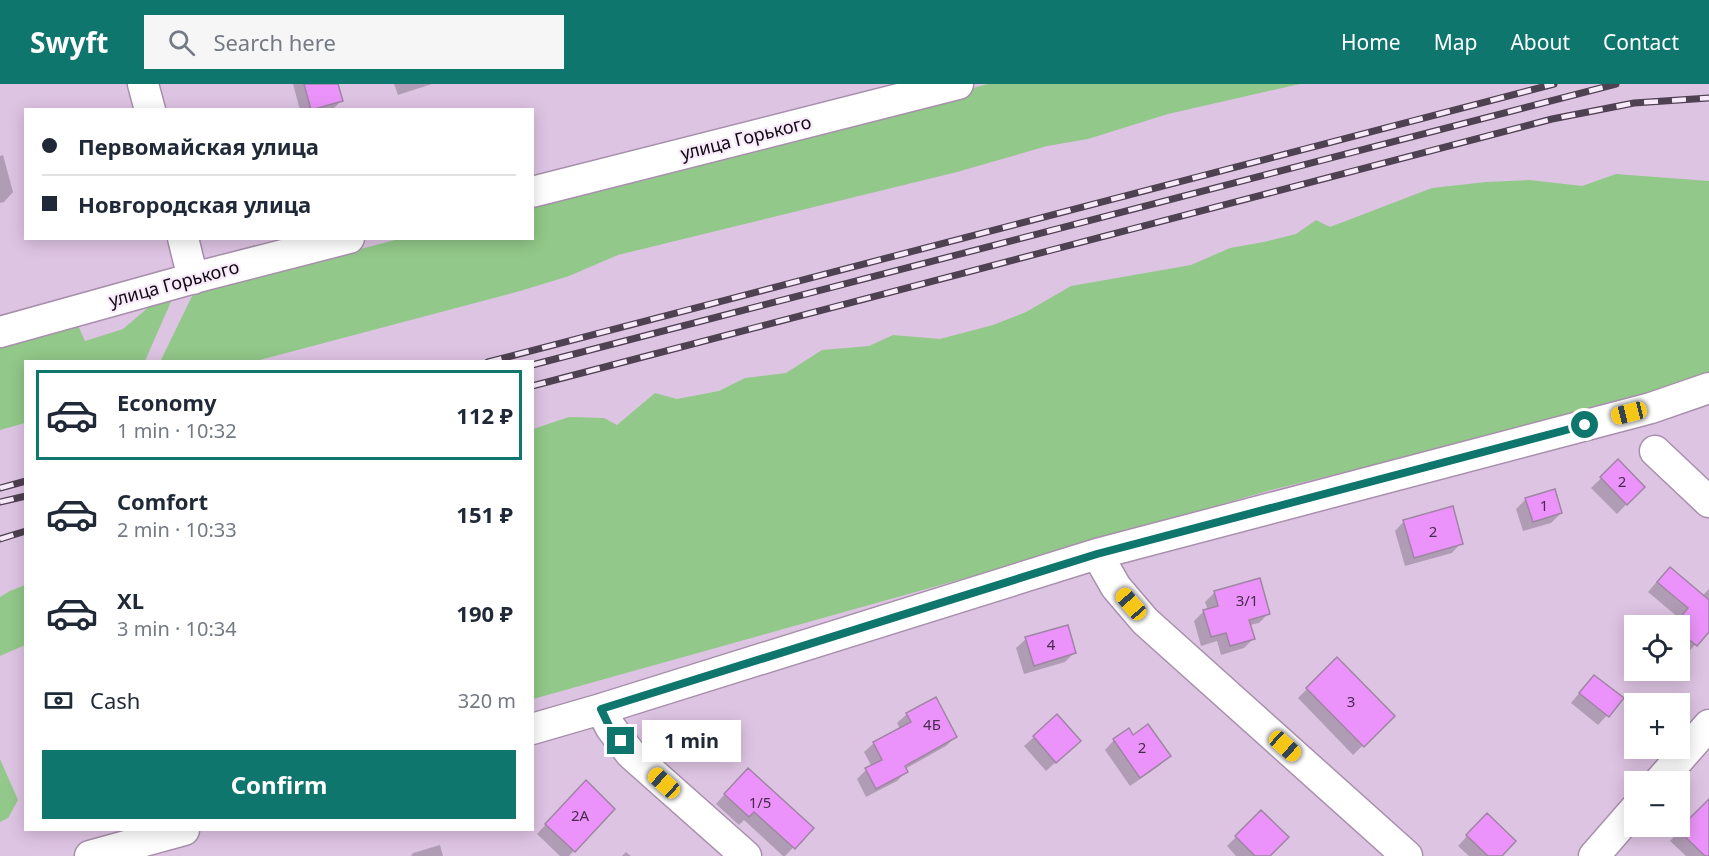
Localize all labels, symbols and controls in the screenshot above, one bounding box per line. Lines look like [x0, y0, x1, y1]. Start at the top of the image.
search box [144, 15, 564, 69]
text: Swyft [30, 23, 108, 61]
icon: search [165, 26, 198, 59]
text: Search here [213, 27, 336, 57]
text: Home [1341, 28, 1401, 56]
text: Map [1434, 28, 1477, 56]
text: About [1510, 28, 1570, 56]
text: Contact [1603, 28, 1679, 56]
street label: улица Горького [678, 109, 814, 165]
text: Первомайская улица [78, 131, 319, 161]
text: Новгородская улица [78, 189, 311, 219]
street label: улица Горького [106, 254, 242, 312]
text: Economy [117, 387, 216, 417]
icon: car [45, 388, 99, 442]
text: 112 ₽ [456, 400, 513, 430]
car [1609, 400, 1649, 426]
route start [1571, 411, 1598, 438]
text: 1 min · 10:32 [117, 417, 237, 444]
house number: 2 [1618, 471, 1626, 491]
text: Comfort [117, 486, 208, 516]
icon: car [45, 487, 99, 541]
house number: 1 [1540, 495, 1548, 515]
text: 151 ₽ [456, 499, 513, 529]
text: 2 min · 10:33 [117, 516, 237, 543]
house number: 2 [1429, 521, 1437, 541]
text: XL [117, 585, 144, 615]
car [1112, 585, 1150, 623]
icon: car [45, 586, 99, 640]
house number: 3/1 [1236, 590, 1258, 610]
text: 190 ₽ [456, 598, 513, 628]
text: 3 min · 10:34 [117, 615, 237, 642]
map controls [1624, 615, 1690, 837]
button: locate [1624, 615, 1690, 681]
house number: 4 [1047, 634, 1056, 654]
icon: cash [42, 684, 75, 717]
text: Cash [90, 685, 140, 715]
text: 320 m [458, 687, 516, 714]
house number: 3 [1347, 691, 1355, 711]
button: + [1624, 693, 1690, 759]
house number: 4Б [923, 714, 941, 734]
callout: 1 min [642, 720, 741, 762]
route end [607, 727, 634, 754]
text: 1 min [664, 727, 719, 754]
car [1266, 727, 1304, 765]
house number: 2 [1138, 737, 1146, 757]
button: Confirm [42, 750, 516, 819]
car [645, 764, 683, 802]
button: − [1624, 771, 1690, 837]
house number: 1/5 [749, 792, 771, 812]
house number: 2А [571, 805, 590, 825]

